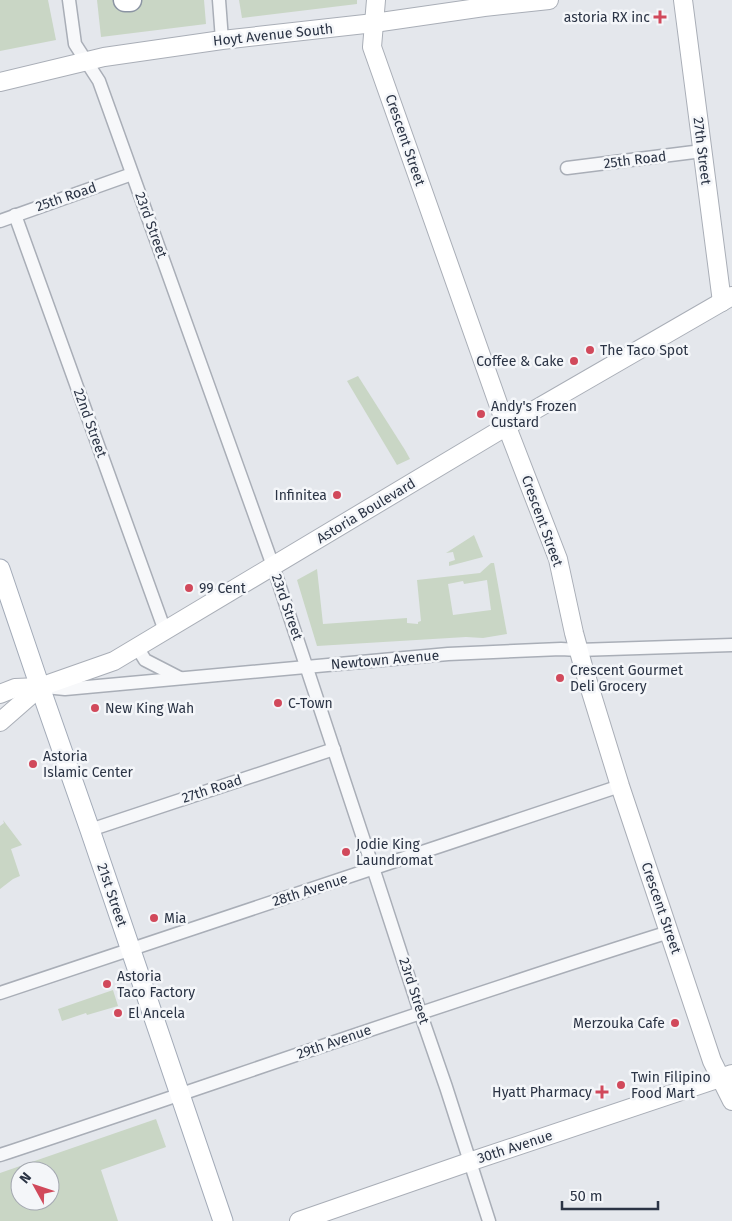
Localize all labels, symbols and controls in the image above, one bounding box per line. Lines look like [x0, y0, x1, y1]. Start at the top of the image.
place label: astoria RX inc [564, 9, 650, 26]
marker: astoria RX inc [654, 11, 666, 23]
street label: Hoyt Avenue South [212, 20, 334, 50]
street label: Crescent Street [381, 92, 429, 189]
street label: 27th Street [689, 116, 715, 187]
street label: 25th Road [603, 148, 667, 172]
street label: 25th Road [33, 179, 99, 215]
street label: 23rd Street [131, 190, 171, 261]
place label: The Taco Spot [600, 342, 689, 359]
marker: The Taco Spot [584, 344, 596, 356]
place label: Coffee & Cake [476, 353, 564, 370]
marker: Coffee & Cake [568, 355, 580, 367]
street label: 22nd Street [70, 386, 111, 461]
place label: Andy's Frozen Custard [491, 398, 577, 431]
marker: Andy's Frozen Custard [475, 408, 487, 420]
street label: Crescent Street [518, 473, 567, 570]
street label: Astoria Boulevard [313, 475, 419, 547]
place label: Infinitea [275, 487, 327, 504]
marker: Infinitea [331, 489, 343, 501]
street label: 23rd Street [268, 572, 307, 643]
place label: 99 Cent [199, 580, 247, 597]
marker: 99 Cent [183, 582, 195, 594]
street label: Newtown Avenue [330, 647, 440, 673]
place label: Crescent Gourmet Deli Grocery [570, 662, 684, 695]
marker: Crescent Gourmet Deli Grocery [554, 672, 566, 684]
place label: C-Town [288, 695, 333, 712]
marker: C-Town [272, 697, 284, 709]
place label: New King Wah [105, 700, 194, 717]
marker: New King Wah [89, 702, 101, 714]
place label: Astoria Islamic Center [43, 748, 134, 781]
marker: Astoria Islamic Center [27, 758, 39, 770]
street label: 27th Road [180, 771, 244, 807]
place label: Jodie King Laundromat [356, 836, 434, 869]
marker: Jodie King Laundromat [340, 846, 352, 858]
street label: Crescent Street [637, 860, 685, 957]
street label: 21st Street [93, 861, 131, 930]
street label: 28th Avenue [270, 870, 350, 910]
place label: Mia [164, 910, 186, 927]
marker: Mia [148, 912, 160, 924]
street label: 23rd Street [395, 956, 433, 1027]
place label: Astoria Taco Factory [117, 968, 195, 1001]
marker: Astoria Taco Factory [101, 978, 113, 990]
place label: El Ancela [128, 1005, 185, 1022]
marker: El Ancela [112, 1007, 124, 1019]
place label: Merzouka Cafe [573, 1015, 665, 1032]
marker: Merzouka Cafe [669, 1017, 681, 1029]
street label: 29th Avenue [295, 1021, 373, 1063]
place label: Twin Filipino Food Mart [631, 1069, 711, 1102]
marker: Twin Filipino Food Mart [615, 1079, 627, 1091]
place label: Hyatt Pharmacy [492, 1084, 592, 1101]
marker: Hyatt Pharmacy [596, 1086, 608, 1098]
street label: 30th Avenue [475, 1127, 555, 1167]
north arrow [10, 1161, 60, 1211]
text: N [16, 1169, 35, 1187]
scale bar [562, 1178, 658, 1210]
text: 50 m [570, 1187, 603, 1205]

